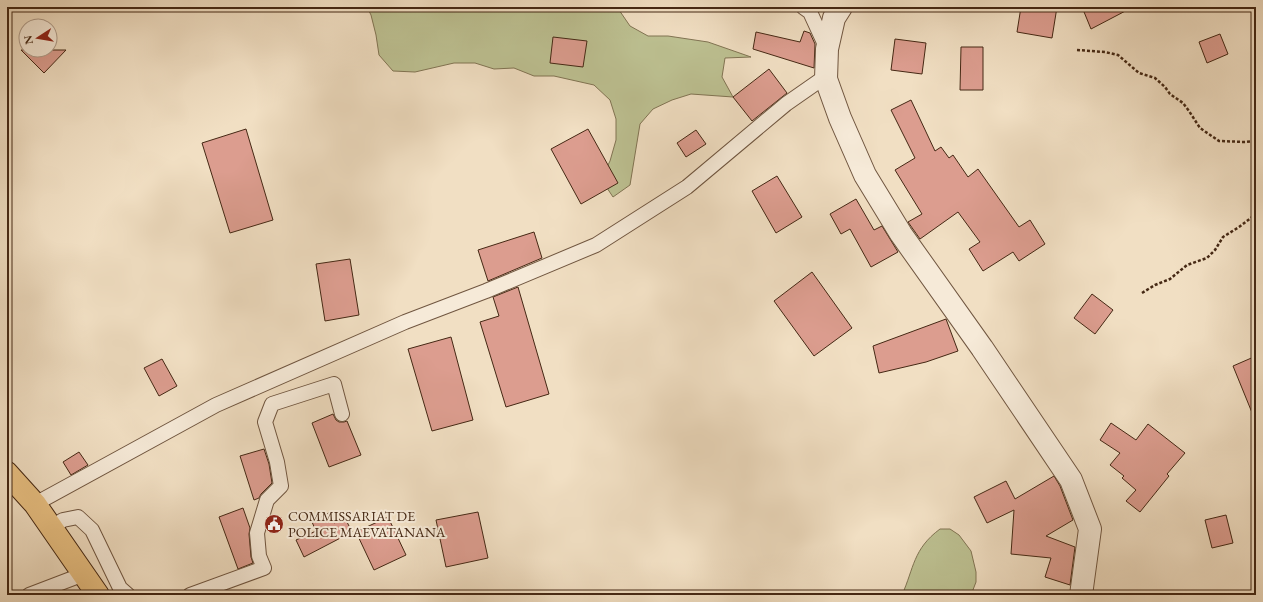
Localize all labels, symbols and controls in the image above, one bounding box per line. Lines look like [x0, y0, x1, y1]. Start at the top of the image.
north arrow [18, 18, 58, 58]
text: N [20, 34, 36, 46]
place label: COMMISSARIAT DE POLICE MAEVATANANA [288, 507, 446, 541]
public building icon: COMMISSARIAT DE POLICE MAEVATANANA [263, 513, 285, 535]

